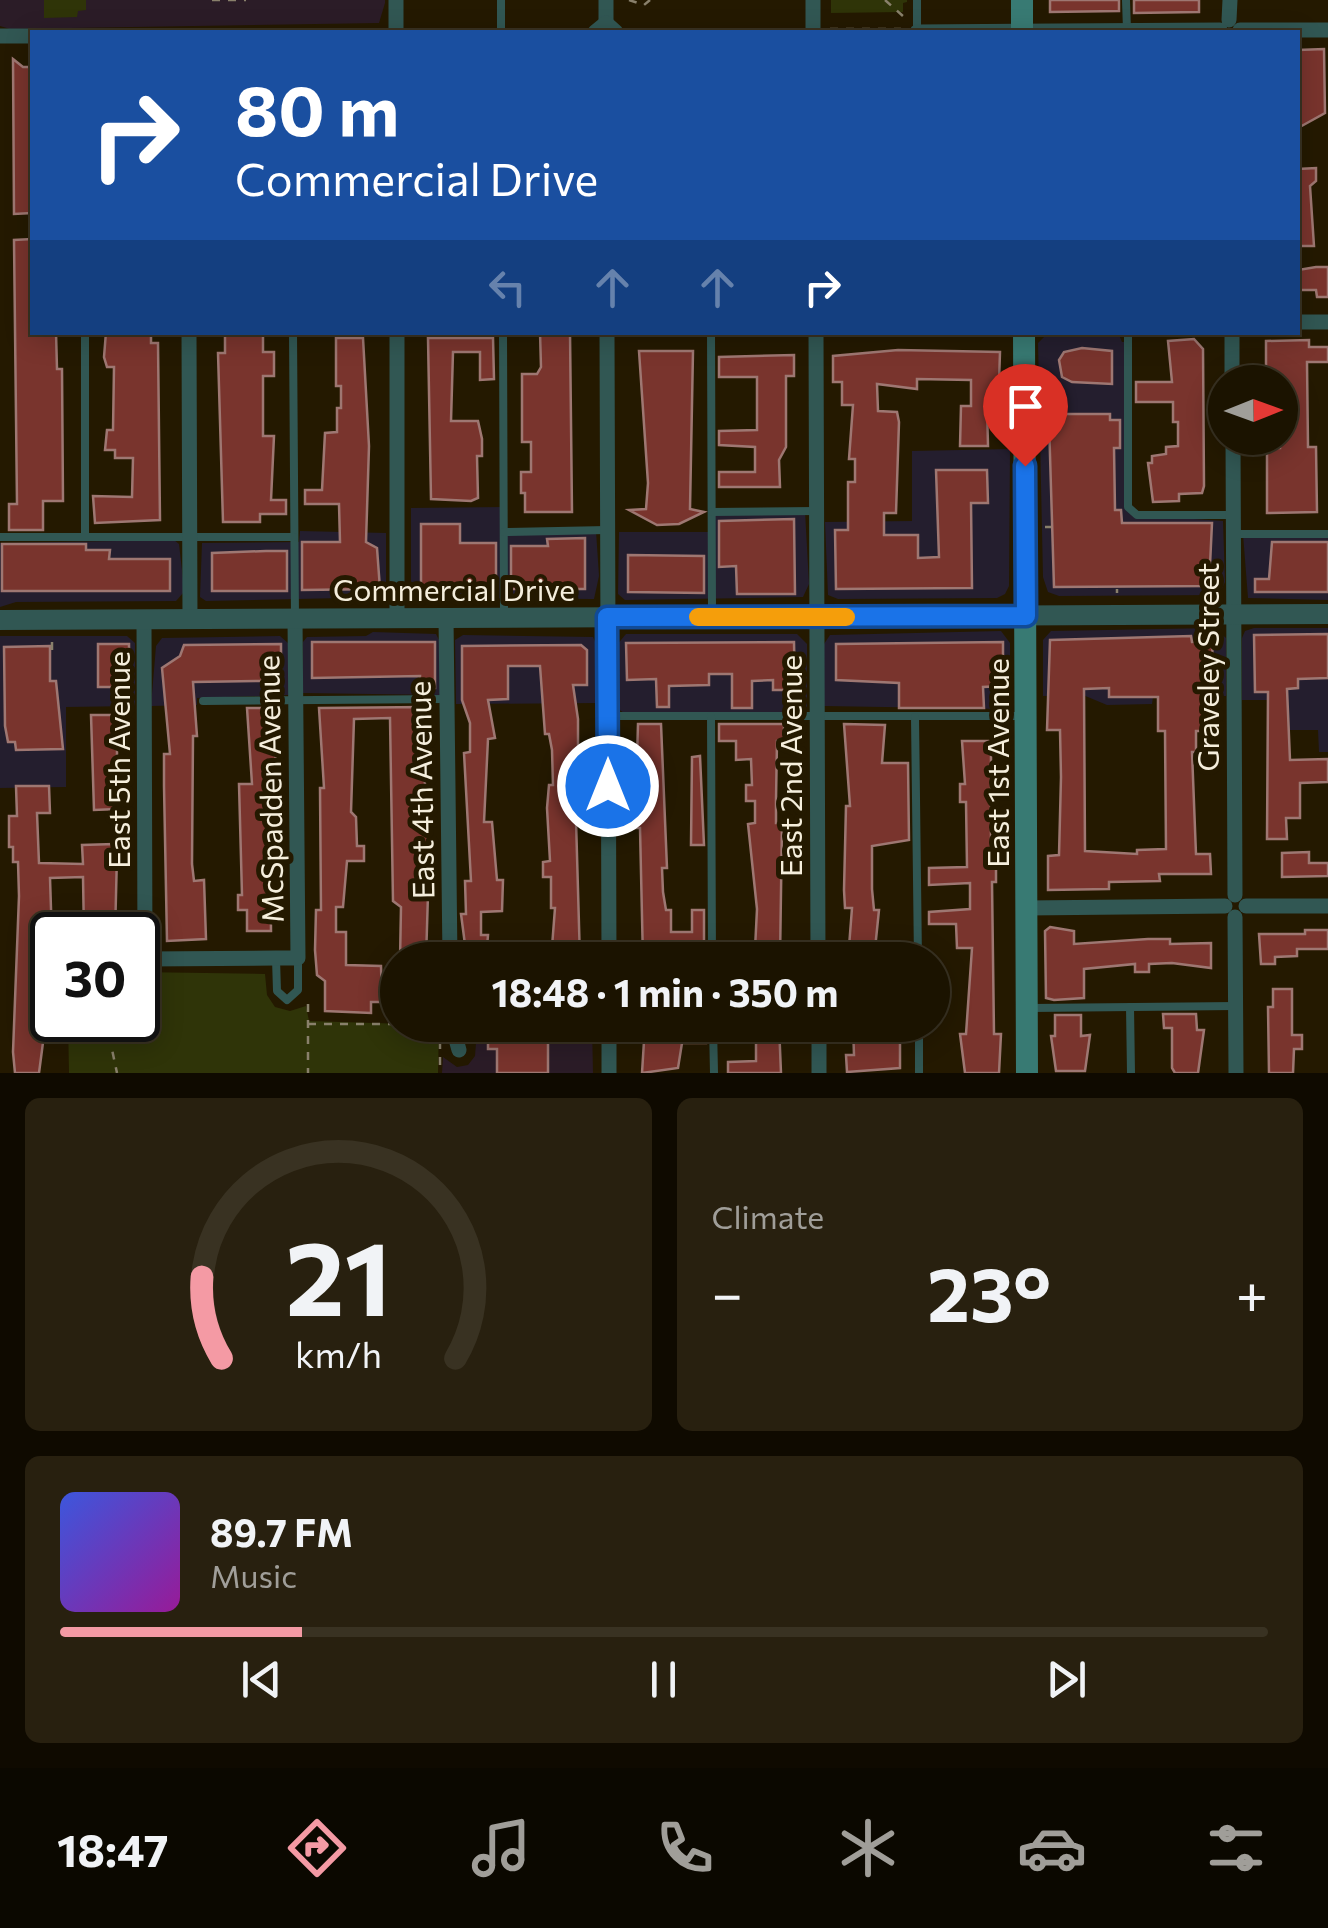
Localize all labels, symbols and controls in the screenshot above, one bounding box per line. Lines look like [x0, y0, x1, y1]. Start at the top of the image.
text: 80 m [235, 65, 399, 150]
icon: right [70, 70, 200, 200]
text: Commercial Drive [235, 150, 598, 205]
icon: left [480, 260, 535, 315]
icon: ahead [585, 260, 640, 315]
icon: ahead [690, 260, 745, 315]
icon: right [795, 260, 850, 315]
pin [983, 364, 1068, 467]
north arrow [1208, 365, 1298, 455]
map controls [1208, 365, 1298, 455]
icon: arrive [998, 379, 1053, 434]
street label: Graveley Street [1188, 563, 1225, 771]
street label: Commercial Drive [333, 570, 575, 607]
street label: East 5th Avenue [99, 651, 136, 869]
street label: McSpadden Avenue [248, 655, 290, 923]
street label: East 2nd Avenue [771, 655, 808, 877]
street label: East 1st Avenue [978, 658, 1015, 868]
street label: East 4th Avenue [400, 681, 440, 899]
position arrow [556, 734, 660, 838]
speed limit sign: 30 [30, 912, 160, 1042]
text: 18:48 · 1 min · 350 m [492, 968, 838, 1015]
text: Climate [712, 1196, 824, 1236]
text: 21 [285, 1210, 391, 1337]
text: 23° [927, 1246, 1051, 1337]
text: − [712, 1258, 743, 1325]
text: + [1236, 1258, 1268, 1325]
text: km/h [295, 1332, 382, 1375]
text: 89.7 FM [210, 1508, 353, 1555]
text: Music [210, 1555, 297, 1595]
icon: previous [234, 1652, 289, 1707]
icon: pause [636, 1652, 691, 1707]
icon: next [1039, 1652, 1094, 1707]
icon: directions [282, 1813, 352, 1883]
icon: music [466, 1813, 536, 1883]
icon: phone [650, 1813, 720, 1883]
icon: climate [833, 1813, 903, 1883]
icon: car [1017, 1813, 1087, 1883]
icon: filters [1201, 1813, 1271, 1883]
text: 18:47 [57, 1821, 168, 1876]

